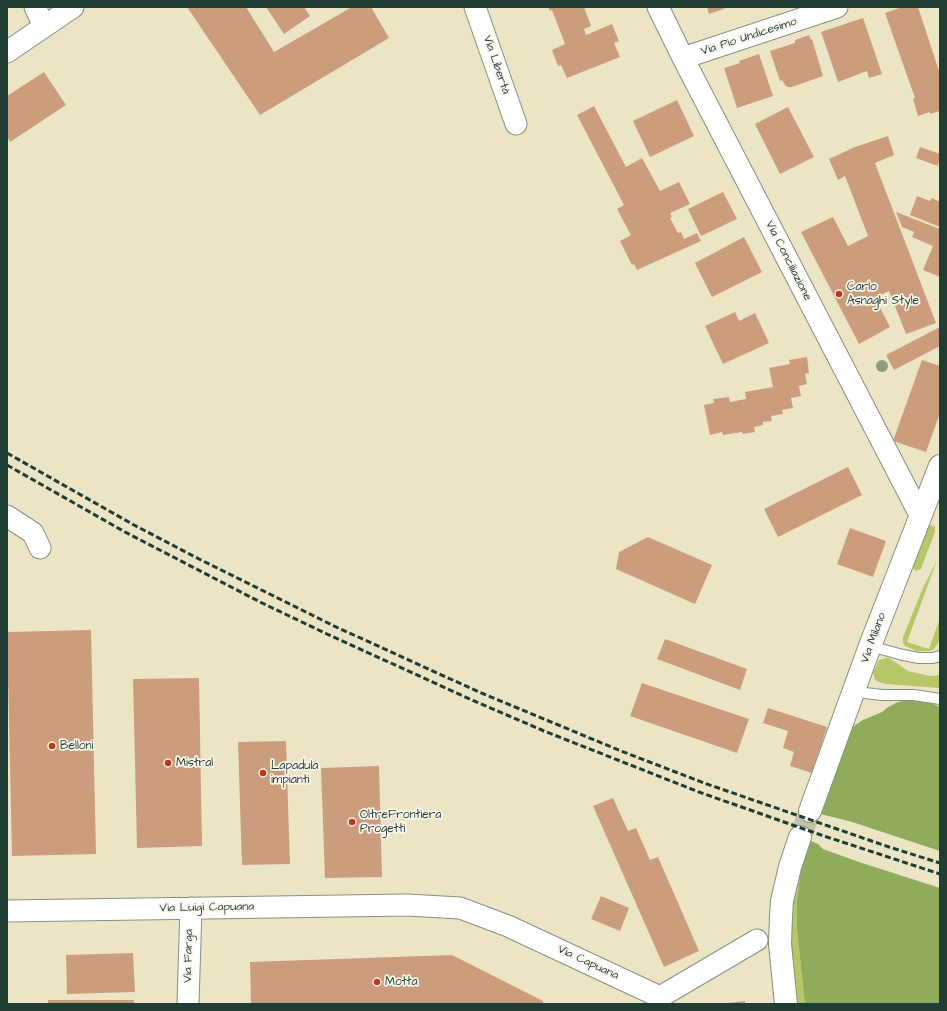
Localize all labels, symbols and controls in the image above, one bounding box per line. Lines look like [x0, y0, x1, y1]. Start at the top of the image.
street label: Via Pio Undicesimo [699, 15, 799, 59]
street label: Via Libertà [479, 34, 513, 96]
street label: Via Conciliazione [762, 219, 814, 303]
place label: Carlo Asnaghi Style [847, 280, 919, 308]
marker: Carlo Asnaghi Style [834, 289, 844, 299]
street label: Via Milano [858, 611, 890, 665]
place label: Belloni [60, 739, 93, 753]
marker: Belloni [47, 741, 57, 751]
place label: Mistral [176, 756, 213, 770]
marker: Mistral [163, 758, 173, 768]
place label: Lapadula impianti [271, 759, 318, 787]
marker: Lapadula impianti [258, 768, 268, 778]
place label: OltreFrontiera Progetti [360, 808, 441, 836]
marker: OltreFrontiera Progetti [347, 817, 357, 827]
street label: Via Luigi Capuana [159, 900, 255, 916]
street label: Via Farga [181, 929, 197, 983]
street label: Via Capuana [555, 943, 621, 983]
place label: Motta [385, 975, 417, 989]
marker: Motta [372, 977, 382, 987]

